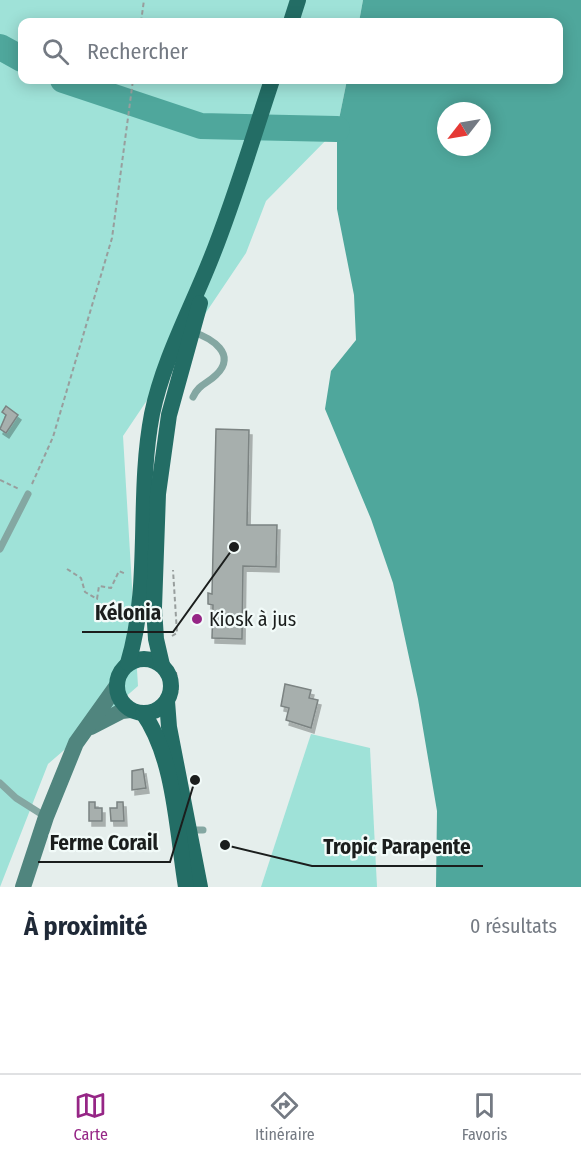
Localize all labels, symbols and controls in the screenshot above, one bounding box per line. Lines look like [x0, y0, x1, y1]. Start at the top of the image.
search box [18, 18, 563, 84]
icon: search [39, 35, 72, 68]
text: Rechercher [87, 38, 188, 65]
north arrow [437, 102, 491, 156]
callout: Kélonia [82, 593, 173, 632]
text: Kélonia [95, 600, 161, 626]
place label: Kiosk à jus [209, 607, 296, 631]
marker: Kiosk à jus [190, 612, 204, 626]
callout: Ferme Corail [38, 823, 170, 862]
callout: Tropic Parapente [312, 827, 483, 866]
text: Ferme Corail [50, 830, 158, 856]
text: Tropic Parapente [323, 834, 471, 860]
text: À proximité [24, 911, 147, 942]
text: 0 résultats [470, 914, 557, 938]
tab: Carte [74, 1089, 108, 1144]
tab: Itinéraire [255, 1089, 315, 1144]
tab: Favoris [462, 1089, 507, 1144]

